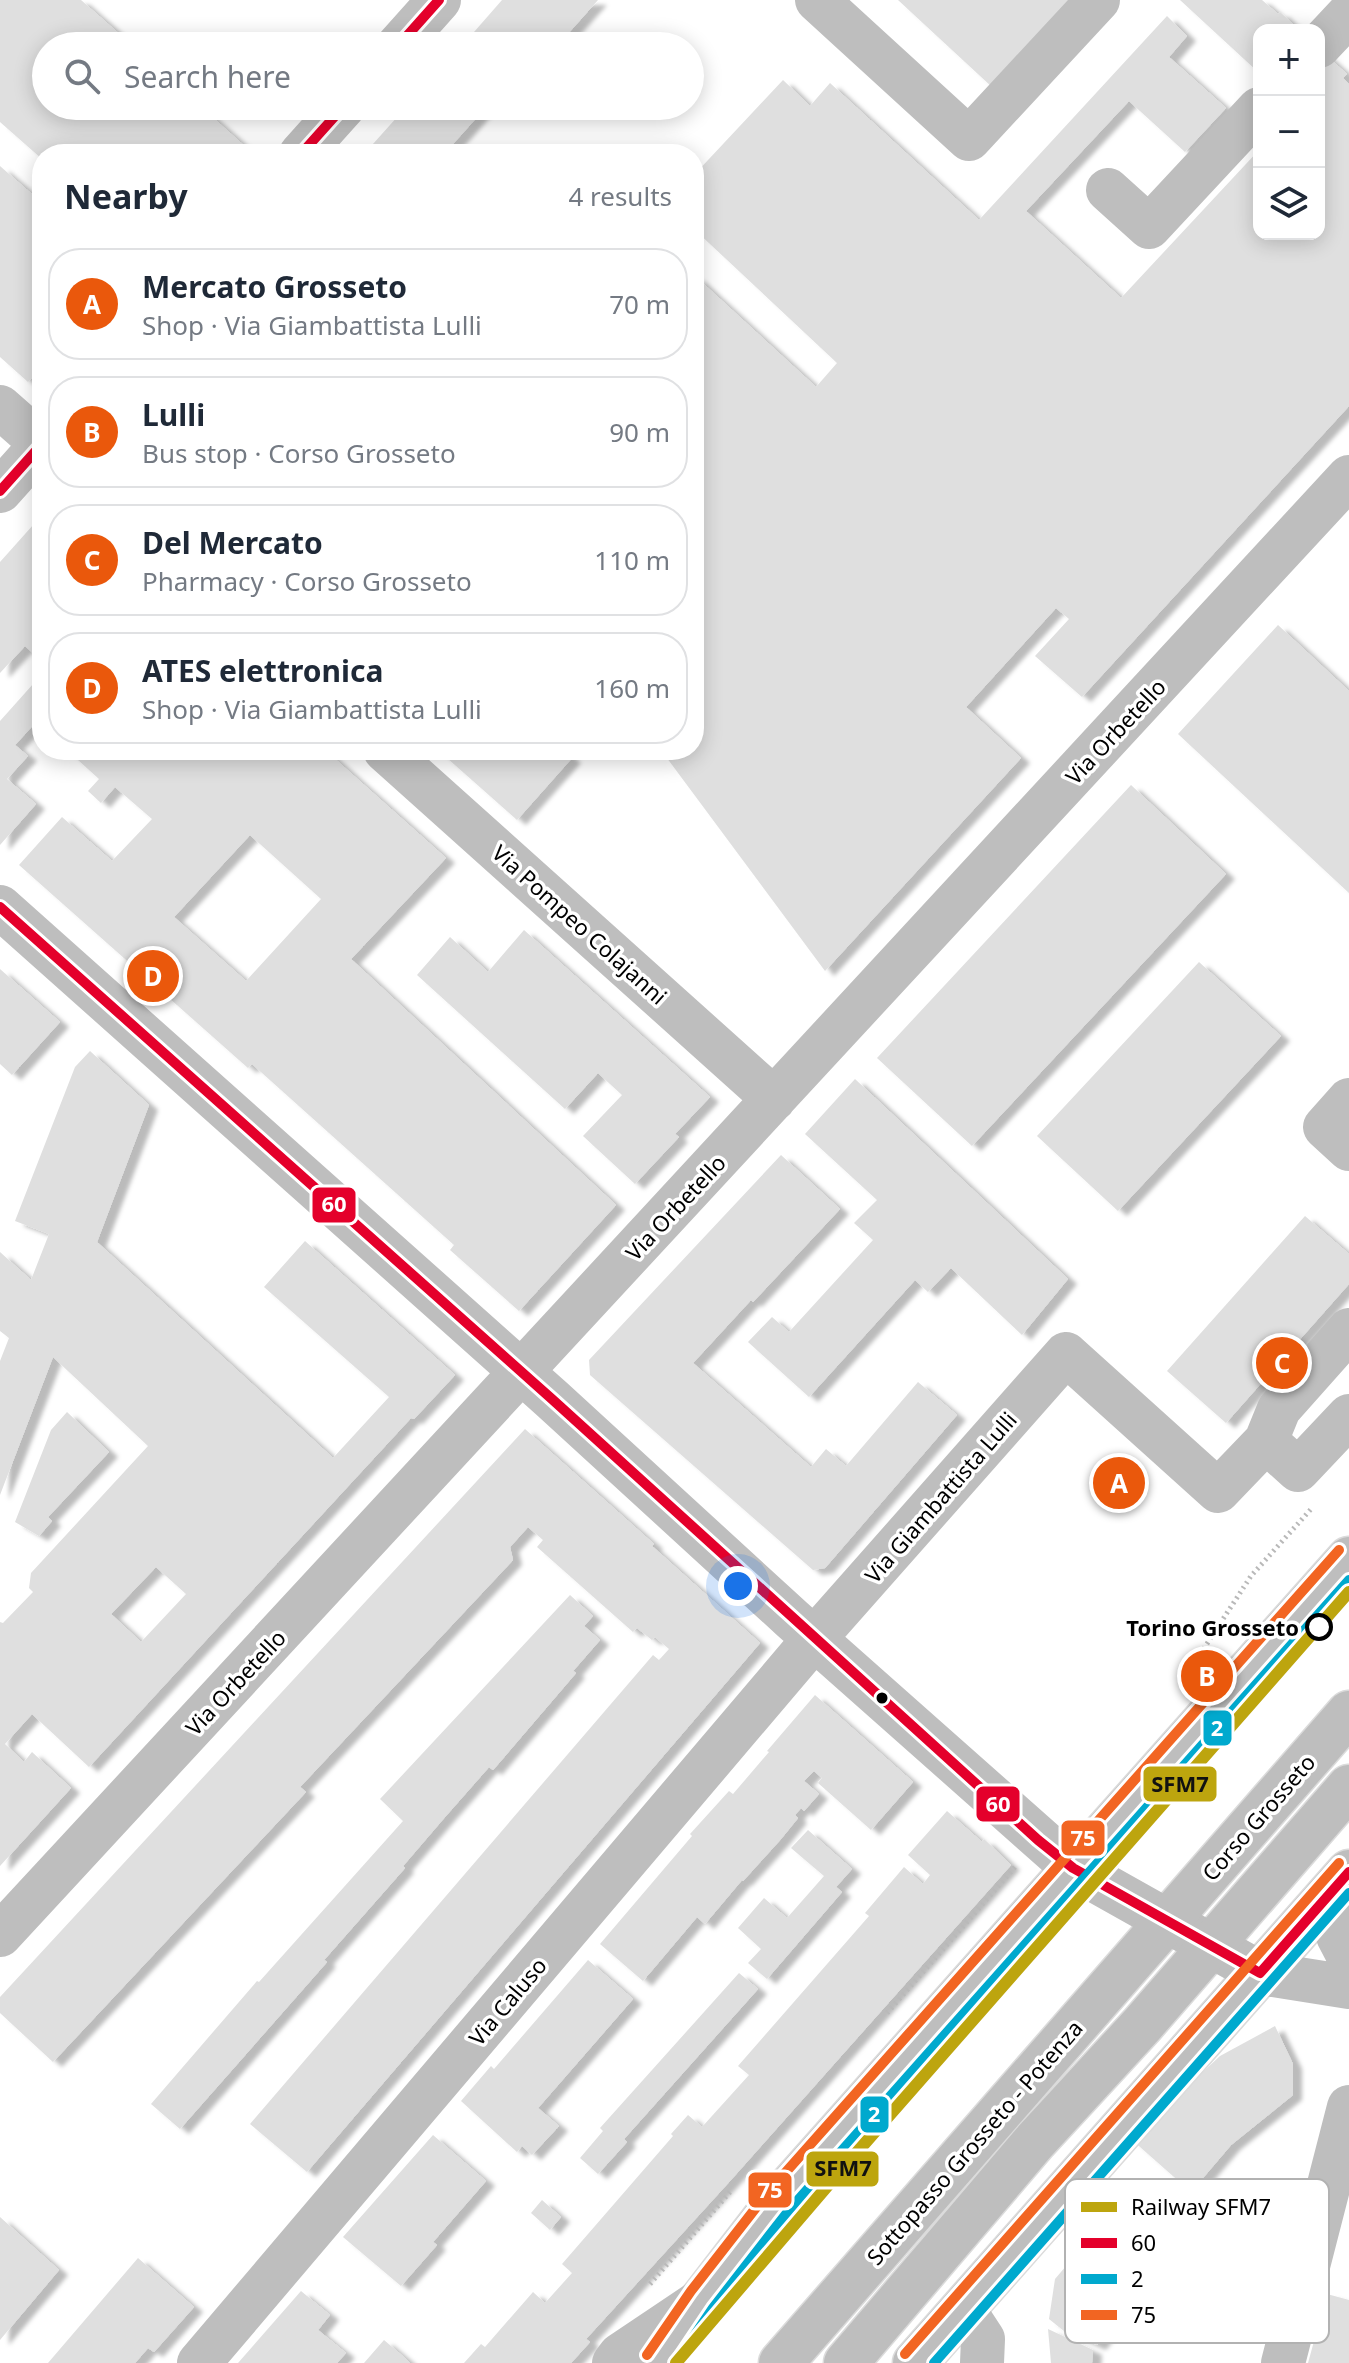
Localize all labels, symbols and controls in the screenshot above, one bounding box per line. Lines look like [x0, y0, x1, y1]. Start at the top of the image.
map controls [1253, 24, 1325, 240]
button: + [1253, 24, 1325, 96]
search box [32, 32, 704, 120]
icon: search [60, 54, 104, 98]
text: Search here [124, 56, 291, 97]
button: − [1253, 96, 1325, 168]
button: layers [1253, 168, 1325, 240]
text: Nearby [64, 173, 188, 219]
text: 4 results [568, 178, 672, 214]
text: Mercato Grosseto [142, 266, 407, 307]
text: A [83, 286, 101, 322]
text: 70 m [609, 286, 670, 322]
text: Shop · Via Giambattista Lulli [142, 307, 482, 343]
text: Lulli [142, 394, 205, 435]
text: B [83, 414, 101, 450]
text: 90 m [609, 414, 670, 450]
text: Bus stop · Corso Grosseto [142, 435, 456, 471]
text: Del Mercato [142, 522, 323, 563]
text: C [84, 542, 100, 578]
text: 110 m [594, 542, 670, 578]
text: Pharmacy · Corso Grosseto [142, 563, 472, 599]
text: ATES elettronica [142, 650, 383, 691]
text: D [82, 670, 102, 706]
text: 160 m [594, 670, 670, 706]
street label: Via Orbetello [1058, 672, 1172, 790]
text: Shop · Via Giambattista Lulli [142, 691, 482, 727]
street label: Via Pompeo Colajanni [486, 838, 674, 1010]
pin: D [127, 946, 179, 1006]
street label: Via Orbetello [618, 1148, 732, 1266]
line badge: 60 [311, 1186, 357, 1224]
text: 60 [321, 1188, 347, 1218]
pin: C [1256, 1333, 1308, 1393]
street label: Via Giambattista Lulli [857, 1405, 1023, 1589]
pin: A [1093, 1453, 1145, 1513]
your location [718, 1566, 758, 1606]
place label: Torino Grosseto [1126, 1612, 1299, 1642]
marker: Torino Grosseto [1306, 1614, 1332, 1640]
street label: Via Orbetello [178, 1623, 292, 1741]
pin: B [1181, 1646, 1233, 1706]
unlabelled marker [874, 1690, 890, 1706]
line badge: 2 [1202, 1709, 1233, 1747]
text: 2 [1211, 1712, 1223, 1742]
street label: Corso Grosseto [1195, 1747, 1321, 1887]
line badge: SFM7 [1142, 1765, 1218, 1803]
text: SFM7 [1151, 1768, 1209, 1798]
line badge: 60 [975, 1785, 1021, 1823]
text: 60 [985, 1788, 1011, 1818]
line badge: 75 [1060, 1819, 1106, 1857]
text: 75 [1070, 1822, 1096, 1852]
street label: Via Caluso [461, 1951, 553, 2051]
street label: Sottopasso Grosseto - Potenza [859, 2013, 1089, 2271]
line badge: 2 [859, 2095, 890, 2134]
text: 2 [868, 2098, 880, 2128]
line badge: SFM7 [805, 2150, 880, 2188]
text: SFM7 [814, 2152, 872, 2182]
line badge: 75 [747, 2171, 793, 2209]
text: 75 [757, 2174, 783, 2204]
legend [1065, 2179, 1329, 2343]
text: Railway SFM7 [1131, 2191, 1271, 2221]
text: 60 [1131, 2227, 1156, 2257]
text: 2 [1131, 2263, 1144, 2293]
text: 75 [1131, 2299, 1156, 2329]

